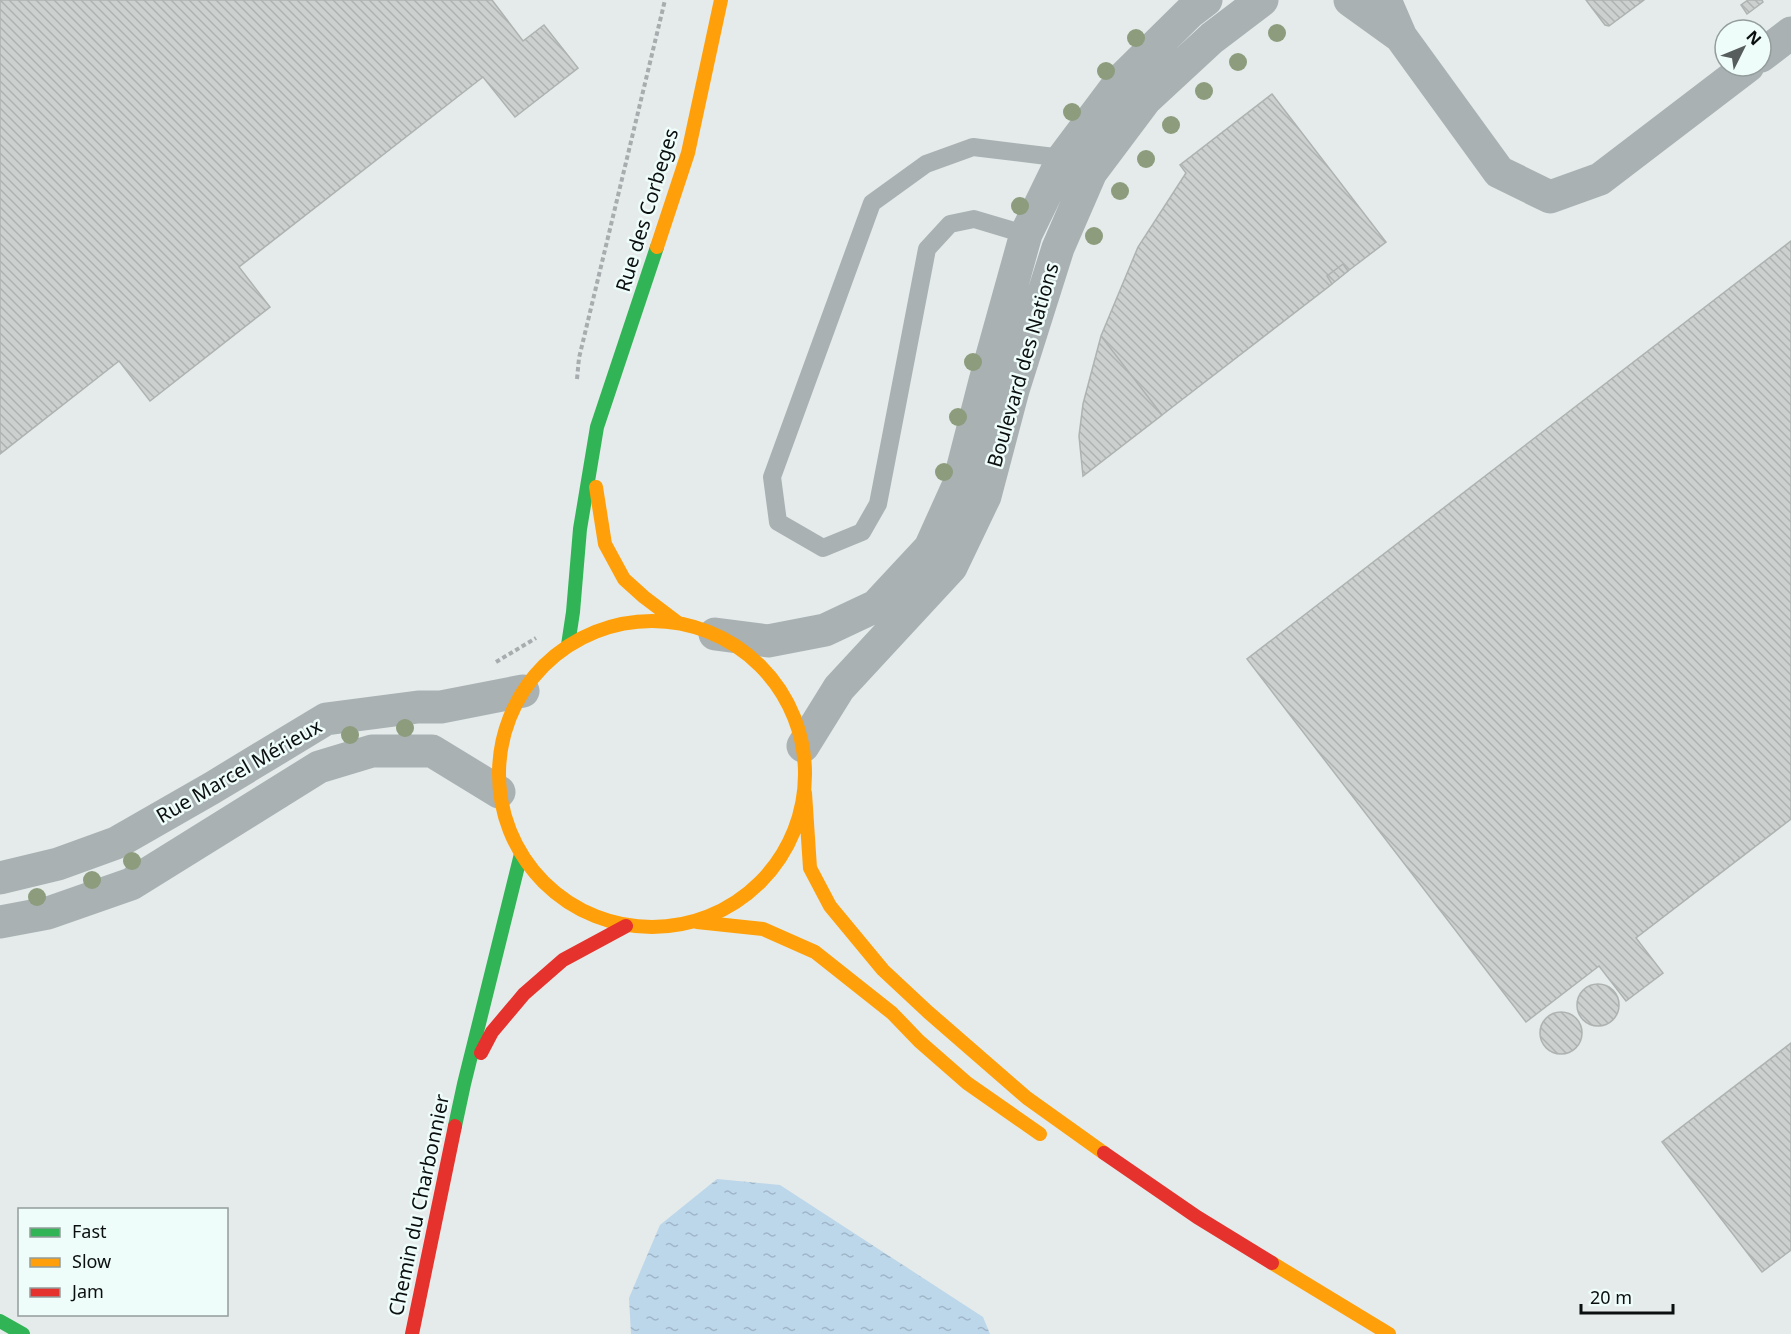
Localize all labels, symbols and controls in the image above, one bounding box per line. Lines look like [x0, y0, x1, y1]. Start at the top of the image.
north arrow [1713, 18, 1773, 78]
text: N [1741, 26, 1766, 50]
street label: Rue des Corbeges [609, 125, 684, 295]
street label: Boulevard des Nations [980, 260, 1065, 470]
street label: Rue Marcel Mérieux [151, 712, 327, 829]
street label: Chemin du Charbonnier [382, 1092, 455, 1318]
legend [18, 1208, 228, 1316]
text: Fast [72, 1219, 107, 1243]
text: Slow [72, 1249, 111, 1273]
scale bar [1581, 1277, 1672, 1315]
text: Jam [70, 1279, 104, 1303]
text: 20 m [1590, 1285, 1632, 1309]

